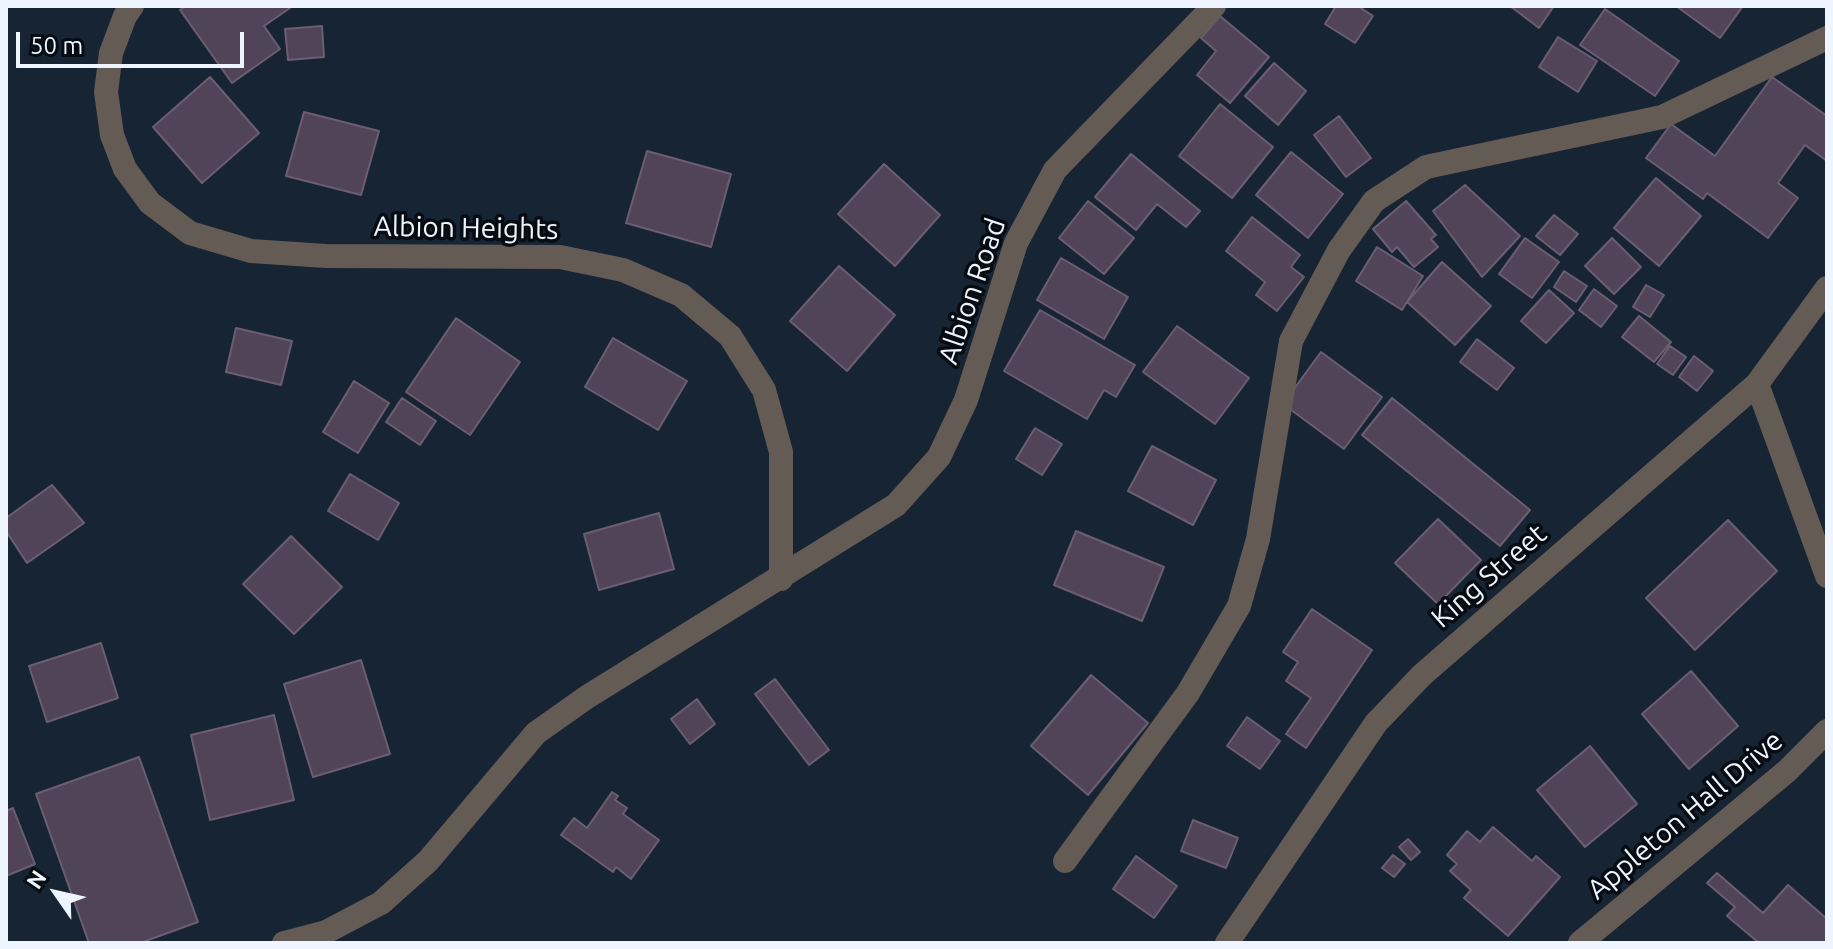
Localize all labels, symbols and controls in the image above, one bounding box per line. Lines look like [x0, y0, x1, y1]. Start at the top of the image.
scale bar [20, 16, 248, 66]
text: 50 m [30, 32, 83, 59]
street label: Albion Heights [373, 210, 559, 246]
street label: Albion Road [931, 214, 1013, 368]
street label: King Street [1425, 517, 1553, 635]
street label: Appleton Hall Drive [1580, 723, 1790, 907]
north arrow [16, 853, 96, 933]
text: N [21, 866, 51, 893]

